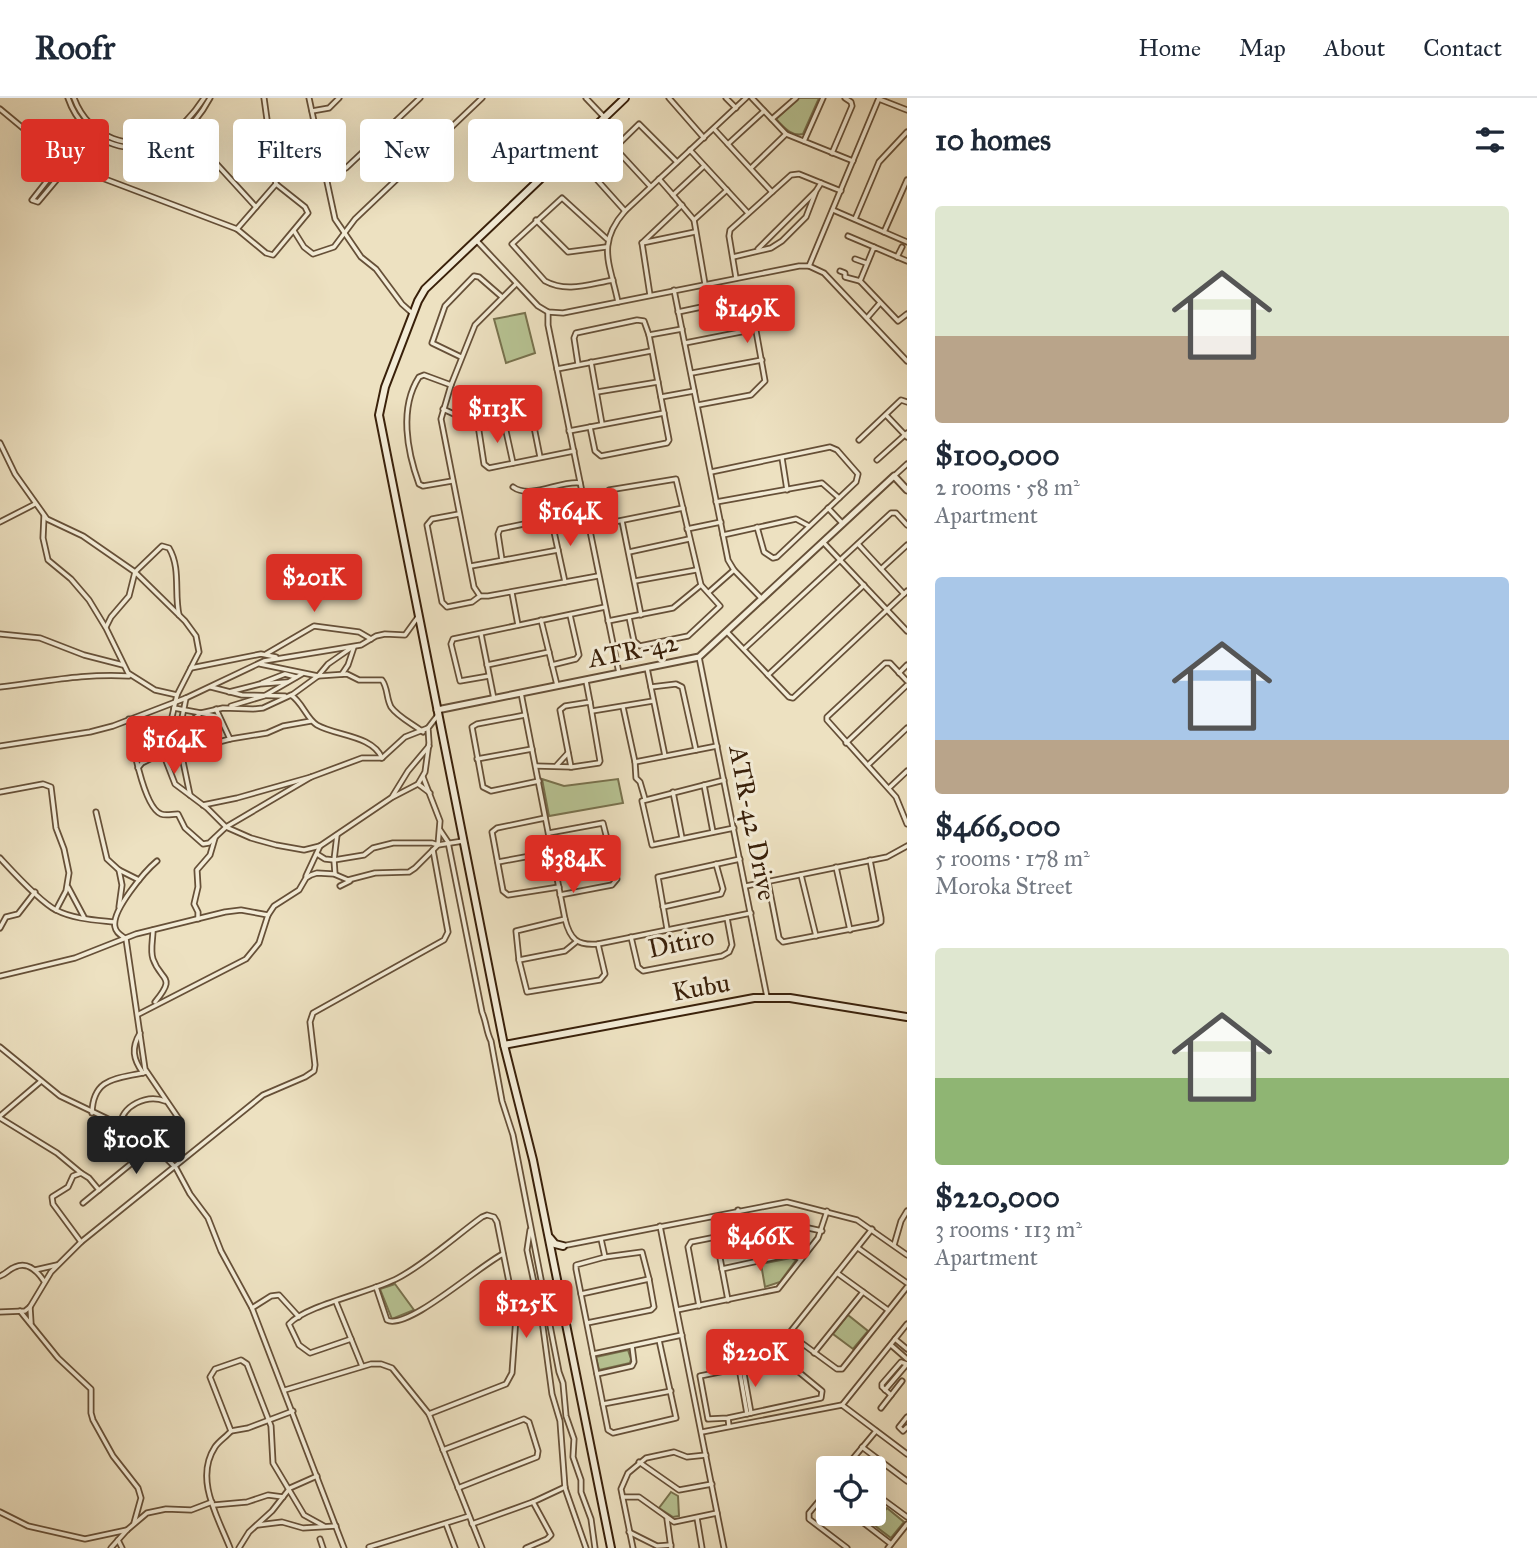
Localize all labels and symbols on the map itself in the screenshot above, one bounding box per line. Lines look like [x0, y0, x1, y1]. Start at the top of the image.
pin: $149K [698, 286, 796, 345]
pin: $113K [448, 386, 546, 445]
pin: $164K [521, 489, 619, 548]
pin: $201K [265, 554, 363, 614]
street label: ATR-42 [584, 626, 681, 675]
pin: $164K [125, 716, 223, 776]
street label: ATR-42 Drive [722, 742, 784, 903]
pin: $384K [524, 836, 622, 895]
street label: Ditiro [645, 919, 717, 965]
street label: Kubu [670, 966, 733, 1008]
pin: $100K [87, 1116, 185, 1176]
pin: $466K [711, 1214, 809, 1273]
pin: $125K [477, 1280, 575, 1340]
pin: $220K [706, 1330, 804, 1389]

